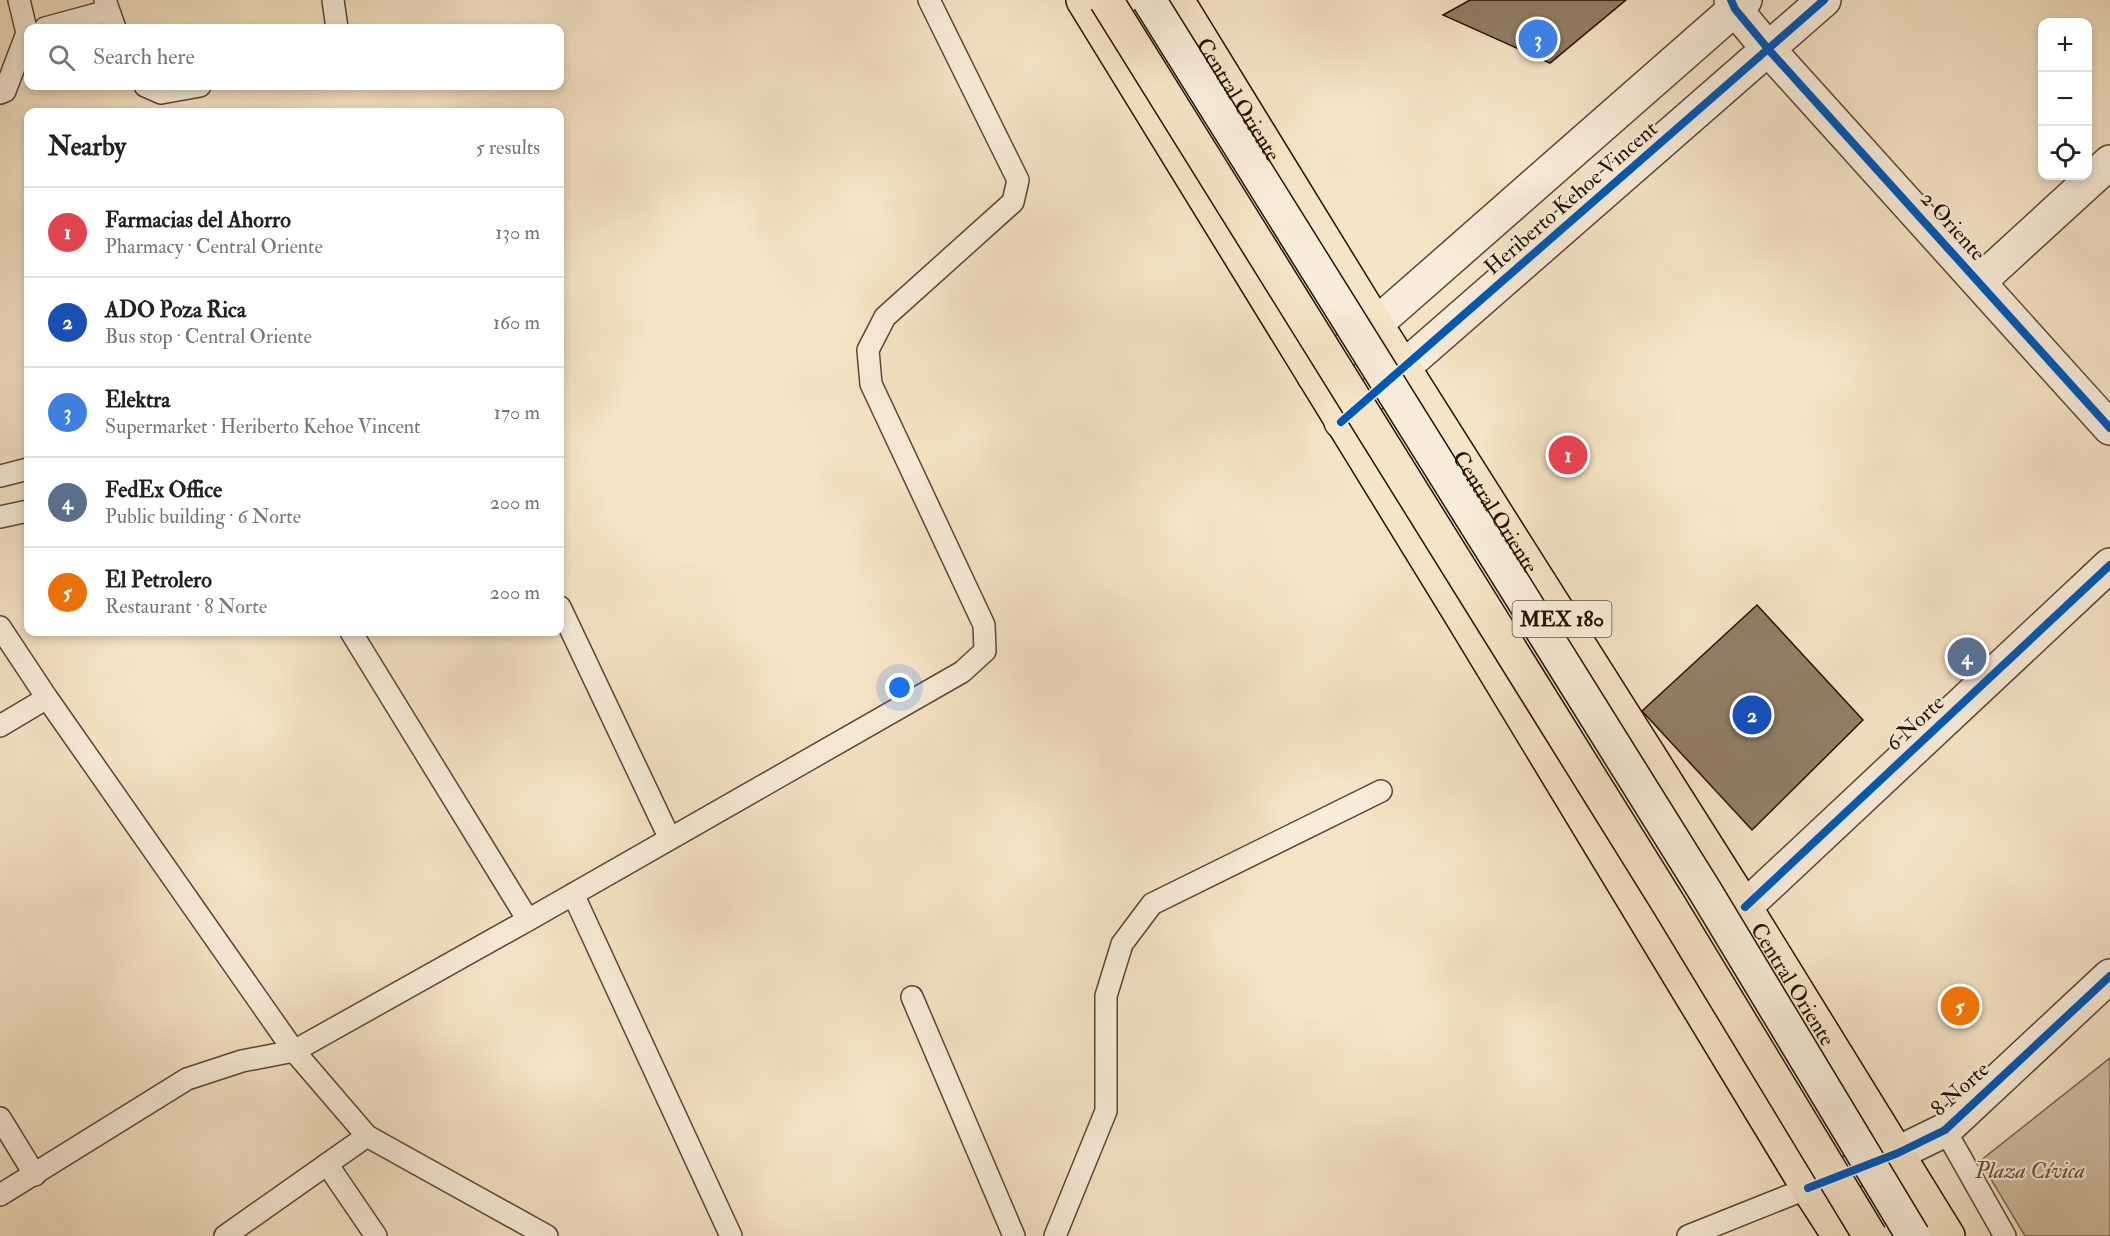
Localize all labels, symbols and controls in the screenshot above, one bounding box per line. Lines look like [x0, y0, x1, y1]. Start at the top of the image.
pin: 3 [1518, 16, 1558, 62]
map controls [2038, 18, 2092, 180]
button: + [2038, 18, 2092, 72]
search box [24, 24, 564, 90]
street label: Central Oriente [1190, 33, 1287, 167]
icon: search [45, 41, 78, 74]
text: Search here [93, 43, 195, 71]
button: − [2038, 72, 2092, 126]
street label: Heriberto Kehoe Vincent [1479, 115, 1663, 281]
button: locate [2038, 126, 2092, 180]
text: Nearby [48, 131, 126, 163]
text: 5 results [476, 135, 540, 160]
street label: 2 Oriente [1914, 185, 1992, 267]
text: Farmacias del Ahorro [105, 206, 291, 234]
text: 1 [64, 220, 71, 245]
text: 130 m [495, 220, 540, 245]
text: Pharmacy · Central Oriente [105, 234, 323, 259]
text: ADO Poza Rica [105, 296, 246, 324]
text: 2 [62, 310, 73, 335]
text: 160 m [493, 310, 540, 335]
text: Bus stop · Central Oriente [105, 324, 312, 349]
text: Elektra [105, 386, 170, 414]
text: 3 [64, 400, 71, 425]
text: 170 m [494, 400, 540, 425]
text: Supermarket · Heriberto Kehoe Vincent [105, 414, 421, 439]
pin: 1 [1548, 432, 1588, 478]
street label: Central Oriente [1446, 446, 1544, 579]
text: FedEx Office [105, 476, 222, 504]
text: 4 [62, 490, 73, 515]
text: 200 m [490, 490, 540, 515]
text: Public building · 6 Norte [105, 504, 301, 529]
text: El Petrolero [105, 566, 212, 594]
text: 5 [63, 580, 72, 605]
text: 200 m [490, 580, 540, 605]
text: Restaurant · 8 Norte [105, 594, 267, 619]
road number: MEX 180 [1512, 601, 1612, 637]
pin: 4 [1948, 634, 1986, 680]
your location [885, 673, 914, 702]
street label: 6 Norte [1880, 689, 1950, 757]
pin: 2 [1732, 692, 1772, 738]
street label: Central Oriente [1744, 917, 1841, 1051]
pin: 5 [1940, 984, 1980, 1028]
street label: 8 Norte [1925, 1055, 1995, 1123]
park label: Plaza Cívica [1974, 1157, 2085, 1185]

